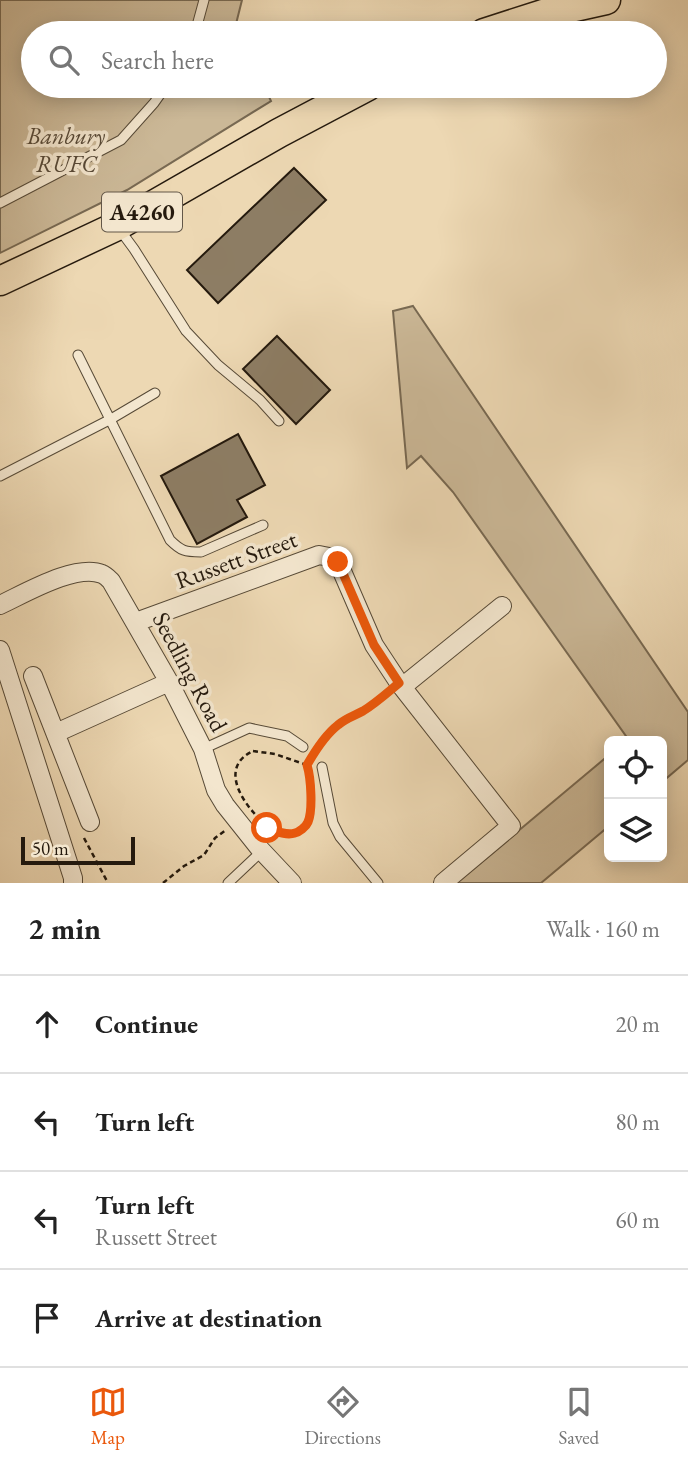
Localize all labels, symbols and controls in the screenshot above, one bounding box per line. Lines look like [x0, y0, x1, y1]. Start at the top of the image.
search box [21, 21, 667, 98]
icon: search [45, 41, 83, 79]
text: Search here [101, 43, 214, 77]
park label: Banbury RUFC [26, 120, 106, 179]
road number: A4260 [102, 192, 182, 232]
street label: Russett Street [171, 523, 301, 596]
route end [322, 546, 353, 577]
street label: Seedling Road [146, 607, 235, 738]
map controls [604, 736, 667, 862]
button: locate [604, 736, 667, 799]
button: layers [604, 799, 667, 862]
route start [251, 812, 282, 843]
scale bar [21, 834, 135, 866]
text: 50 m [32, 836, 69, 861]
text: 2 min [28, 909, 101, 948]
text: Walk · 160 m [546, 914, 660, 944]
icon: ahead [28, 1005, 66, 1043]
text: Continue [95, 1007, 198, 1041]
text: 20 m [615, 1009, 660, 1039]
icon: left [28, 1103, 66, 1141]
text: Turn left [95, 1105, 194, 1139]
text: 80 m [615, 1107, 660, 1137]
text: Turn left [95, 1188, 194, 1222]
icon: left [28, 1201, 66, 1239]
text: 60 m [615, 1205, 660, 1235]
text: Russett Street [95, 1222, 217, 1252]
icon: arrive [28, 1299, 66, 1337]
text: Arrive at destination [95, 1301, 322, 1335]
tab: Map [89, 1383, 127, 1450]
tab: Directions [304, 1383, 381, 1450]
tab: Saved [558, 1383, 599, 1450]

